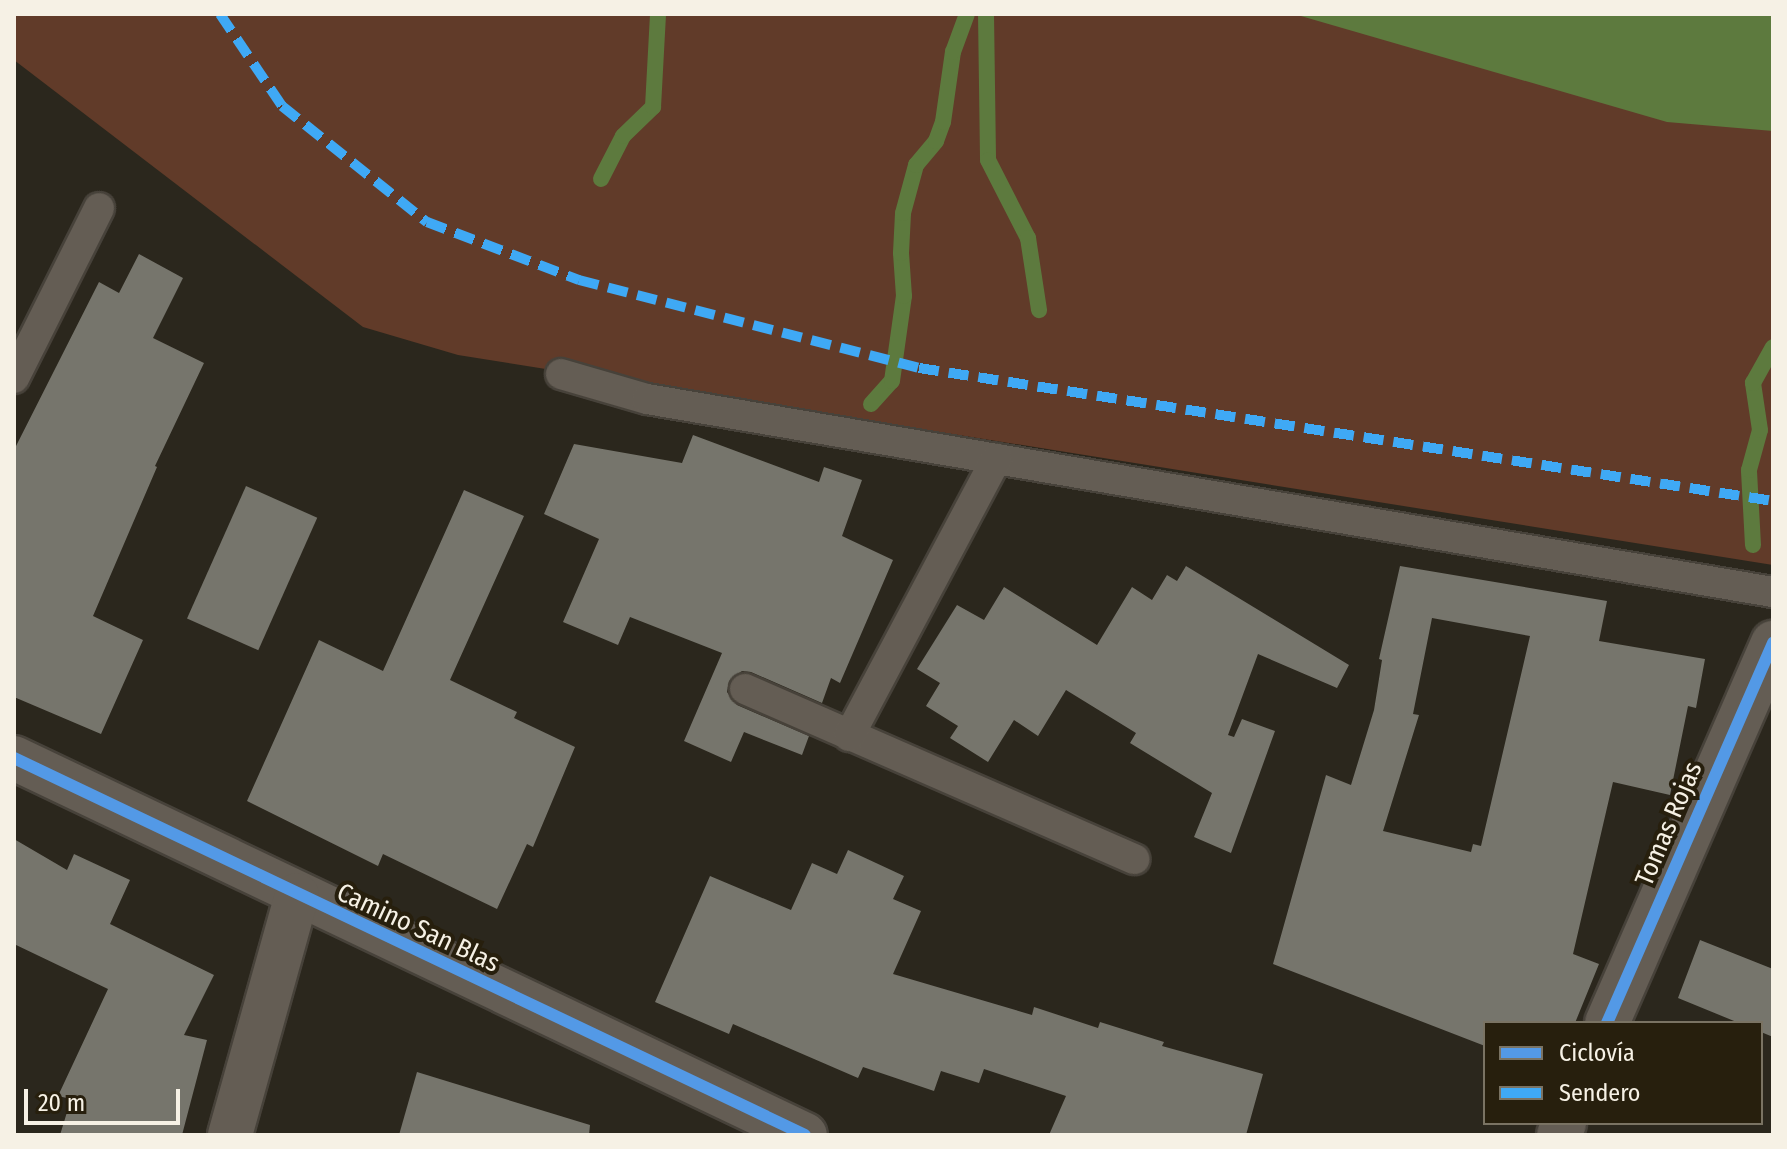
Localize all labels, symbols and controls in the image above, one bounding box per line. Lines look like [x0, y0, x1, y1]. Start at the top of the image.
street label: Tomas Rojas [1629, 757, 1709, 891]
street label: Camino San Blas [332, 877, 504, 979]
legend [1483, 1021, 1763, 1125]
text: Ciclovía [1559, 1039, 1635, 1067]
scale bar [28, 1073, 184, 1123]
text: Sendero [1559, 1079, 1640, 1107]
text: 20 m [38, 1089, 85, 1117]

